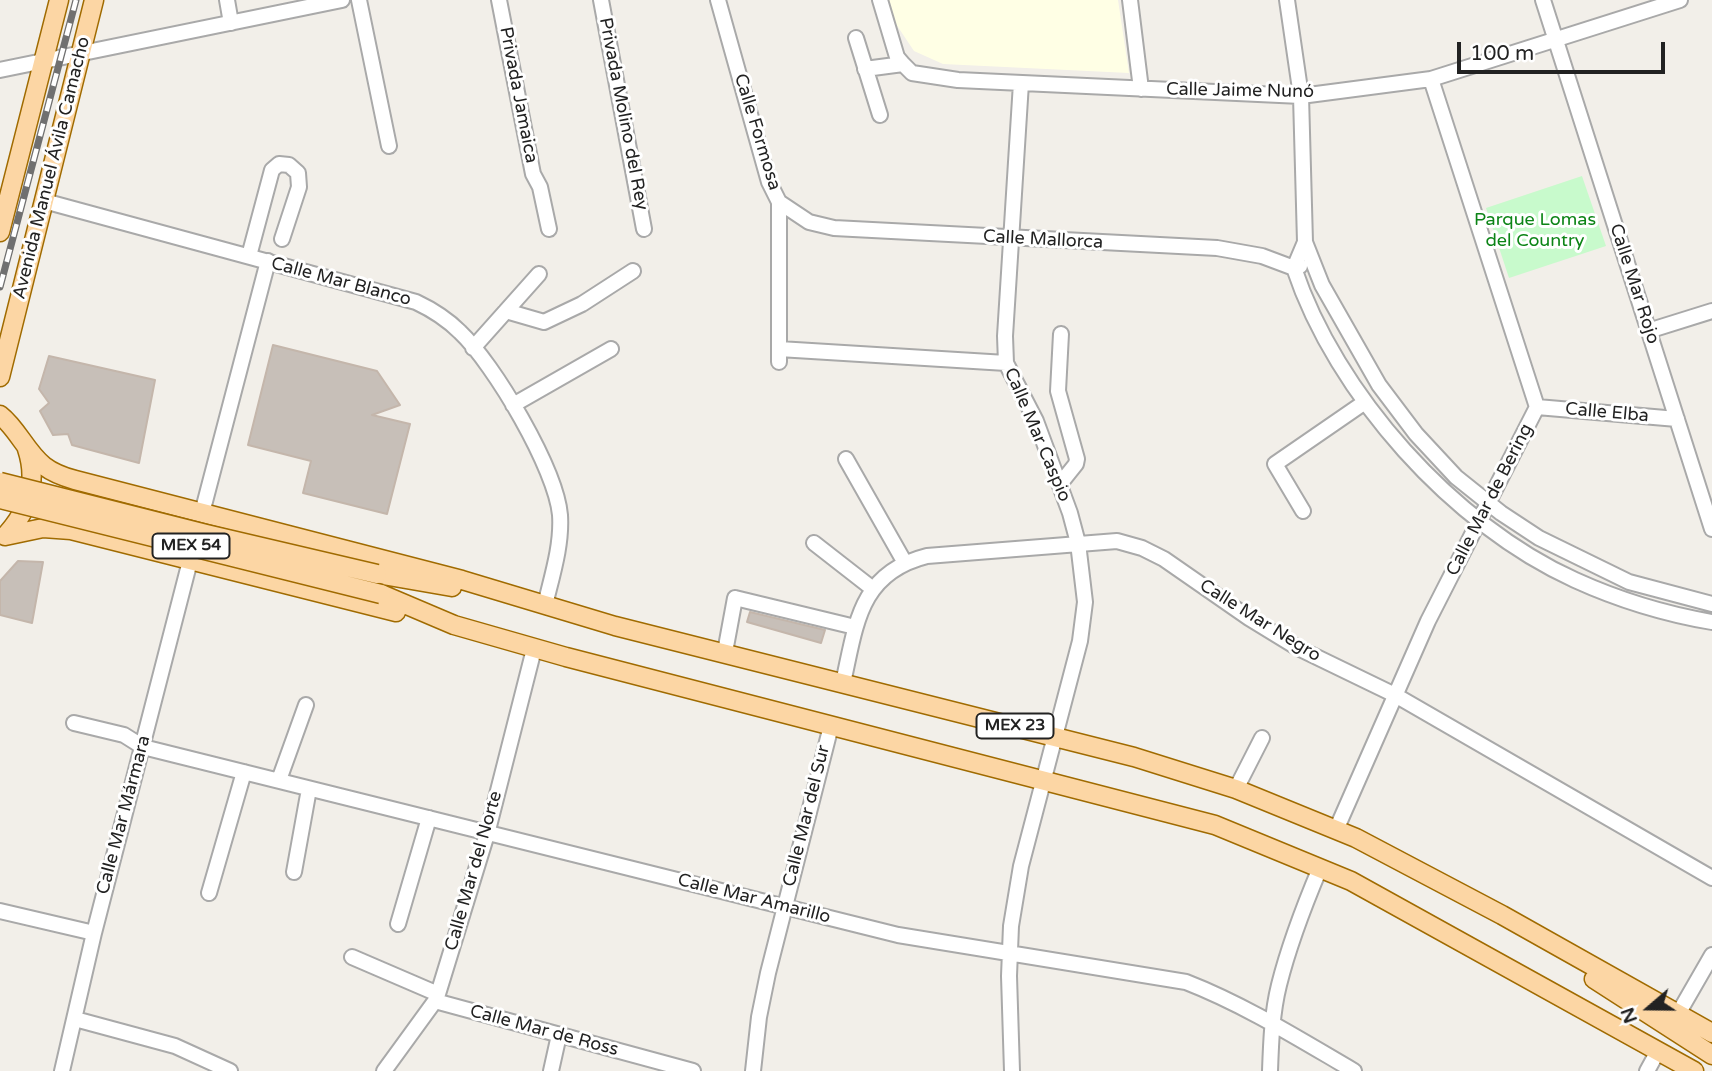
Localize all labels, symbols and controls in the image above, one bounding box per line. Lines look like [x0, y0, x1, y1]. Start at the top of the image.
street label: Privada Molino del Rey [594, 16, 652, 212]
street label: Privada Jamaica [494, 25, 542, 165]
scale bar [1460, 28, 1668, 72]
street label: Avenida Manuel Ávila Camacho [9, 35, 95, 301]
text: 100 m [1470, 41, 1534, 66]
street label: Calle Formosa [729, 71, 785, 193]
street label: Calle Jaime Nunó [1166, 79, 1314, 103]
park label: Parque Lomas del Country [1474, 209, 1596, 252]
street label: Calle Mar Rojo [1604, 221, 1664, 347]
street label: Calle Mallorca [982, 226, 1104, 254]
street label: Calle Mar Blanco [269, 253, 413, 311]
street label: Calle Mar Caspio [999, 365, 1075, 505]
street label: Calle Elba [1564, 399, 1650, 427]
street label: Calle Mar de Bering [1442, 420, 1538, 580]
road number: MEX 54 [152, 534, 230, 558]
street label: Calle Mar Negro [1195, 575, 1325, 667]
road number: MEX 23 [976, 713, 1054, 738]
street label: Calle Mar Mármara [92, 733, 156, 897]
street label: Calle Mar del Sur [779, 743, 835, 889]
street label: Calle Mar del Norte [441, 789, 507, 953]
street label: Calle Mar Amarillo [675, 870, 833, 928]
north arrow [1614, 973, 1684, 1043]
street label: Calle Mar de Ross [467, 1001, 621, 1061]
text: N [1616, 1004, 1642, 1026]

